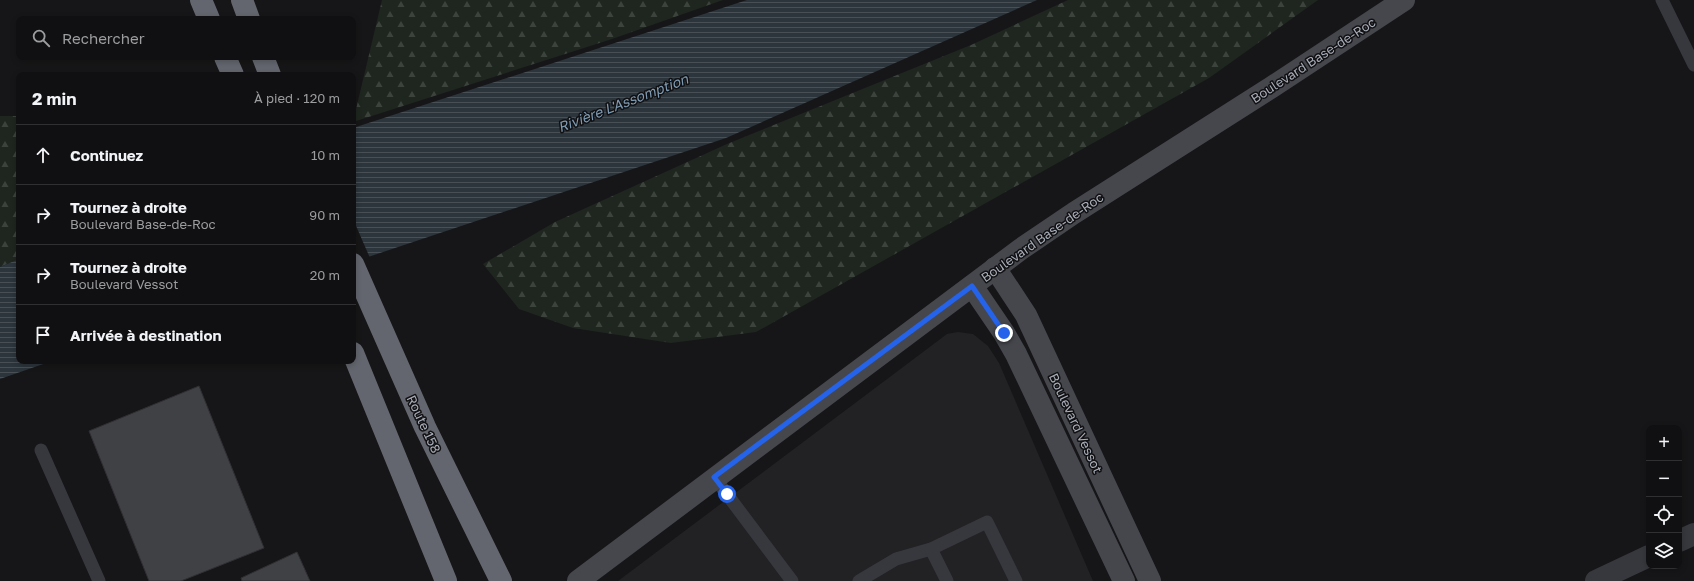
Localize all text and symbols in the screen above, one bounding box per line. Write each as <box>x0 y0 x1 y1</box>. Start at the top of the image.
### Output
street label: Boulevard Base-de-Roc <box>1248 14 1378 106</box>
search box <box>16 16 356 60</box>
icon: search <box>30 27 52 49</box>
text: Rechercher <box>62 29 145 47</box>
water label: Rivière L'Assomption <box>555 69 692 135</box>
text: 2 min <box>32 88 76 109</box>
text: À pied · 120 m <box>254 90 340 106</box>
icon: ahead <box>32 144 54 166</box>
text: Continuez <box>70 146 143 164</box>
text: 10 m <box>311 147 340 163</box>
street label: Boulevard Base-de-Roc <box>978 189 1106 285</box>
text: Tournez à droite <box>70 198 187 216</box>
icon: right <box>32 204 54 226</box>
text: 90 m <box>309 207 340 223</box>
text: Boulevard Base-de-Roc <box>70 216 216 232</box>
text: Tournez à droite <box>70 258 187 276</box>
icon: right <box>32 264 54 286</box>
text: 20 m <box>310 267 340 283</box>
text: Boulevard Vessot <box>70 276 178 292</box>
icon: arrive <box>32 324 54 346</box>
route end <box>995 324 1013 342</box>
text: Arrivée à destination <box>70 326 222 344</box>
street label: Boulevard Vessot <box>1046 371 1106 475</box>
street label: Route 158 <box>404 392 444 456</box>
map controls <box>1646 425 1682 569</box>
button: + <box>1646 425 1682 461</box>
button: − <box>1646 461 1682 497</box>
route start <box>718 485 736 503</box>
button: locate <box>1646 497 1682 533</box>
button: layers <box>1646 533 1682 569</box>

